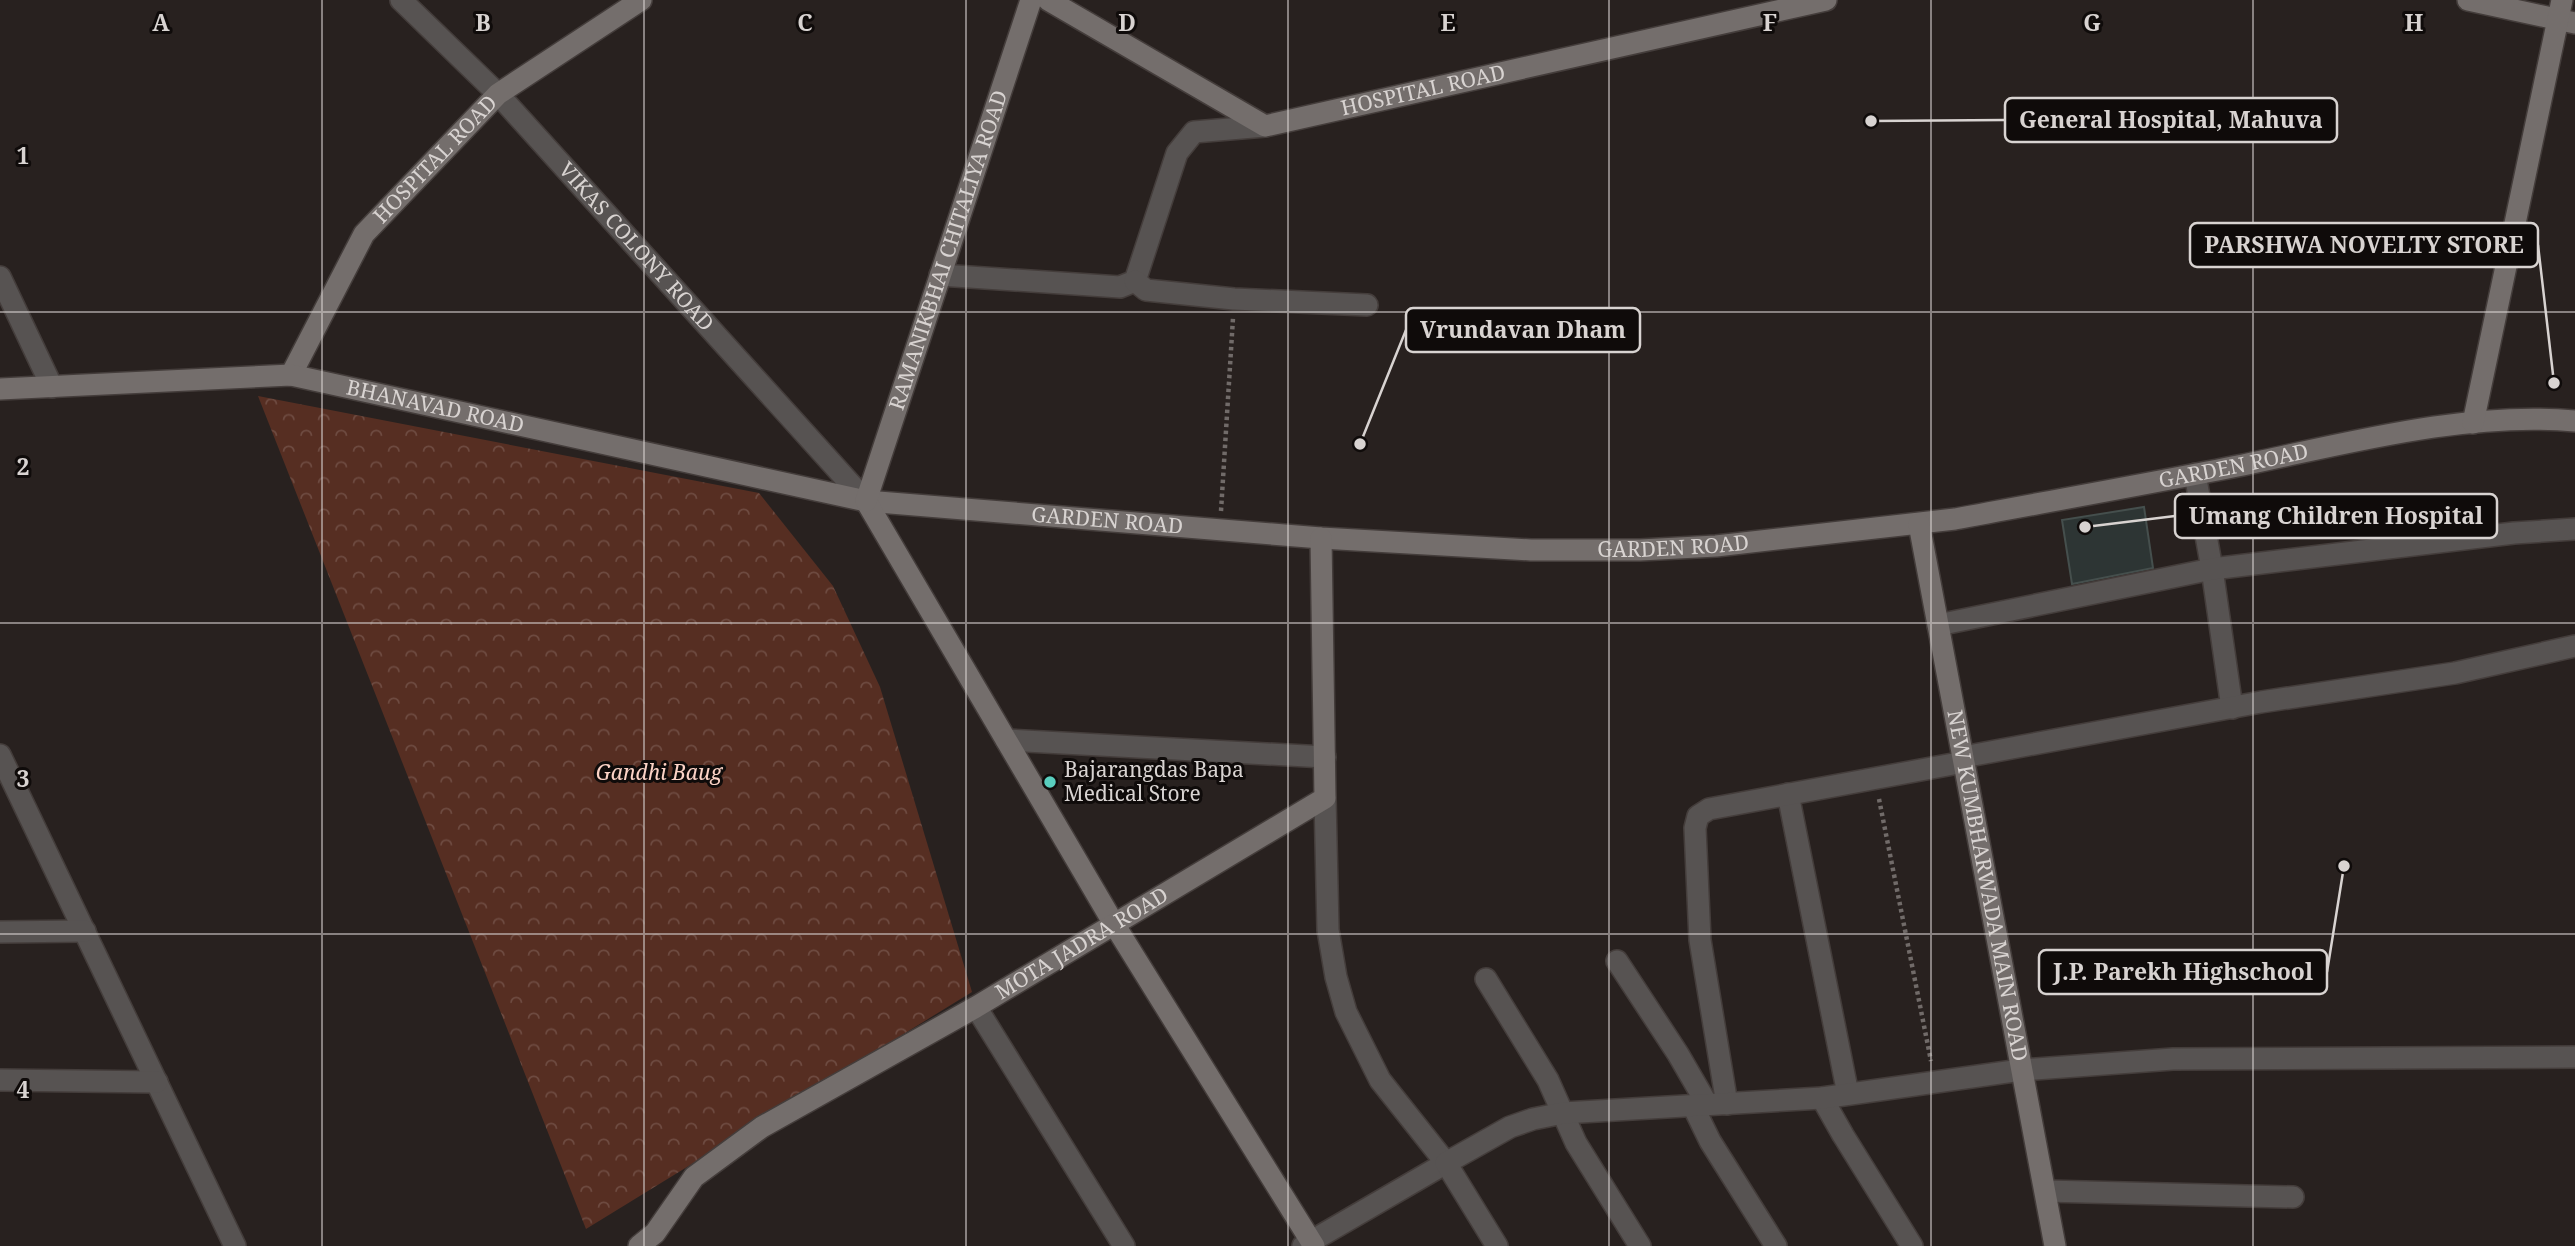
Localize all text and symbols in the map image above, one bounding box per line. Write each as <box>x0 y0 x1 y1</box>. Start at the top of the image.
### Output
text: A <box>152 6 170 38</box>
text: B <box>475 6 491 38</box>
text: C <box>797 6 813 38</box>
text: D <box>1118 6 1136 38</box>
text: E <box>1440 6 1456 38</box>
text: F <box>1763 6 1777 38</box>
text: G <box>2083 6 2101 38</box>
text: H <box>2405 6 2424 38</box>
street label: HOSPITAL ROAD <box>1338 57 1508 122</box>
street label: RAMANIKBHAI CHITALIYA ROAD <box>882 86 1013 413</box>
street label: HOSPITAL ROAD <box>367 88 503 229</box>
callout: General Hospital, Mahuva <box>2005 98 2337 142</box>
text: General Hospital, Mahuva <box>2019 103 2323 135</box>
text: 1 <box>17 139 30 171</box>
street label: VIKAS COLONY ROAD <box>553 156 721 337</box>
callout: PARSHWA NOVELTY STORE <box>2190 223 2538 267</box>
text: PARSHWA NOVELTY STORE <box>2204 228 2524 260</box>
callout: Vrundavan Dham <box>1406 308 1640 352</box>
text: Vrundavan Dham <box>1420 313 1626 345</box>
street label: BHANAVAD ROAD <box>344 373 527 439</box>
street label: GARDEN ROAD <box>2156 436 2311 494</box>
text: 2 <box>17 450 30 482</box>
callout: Umang Children Hospital <box>2175 494 2497 538</box>
text: Umang Children Hospital <box>2189 499 2483 531</box>
street label: GARDEN ROAD <box>1030 500 1184 540</box>
street label: GARDEN ROAD <box>1597 527 1750 563</box>
street label: NEW KUMBHARWADA MAIN ROAD <box>1941 708 2035 1063</box>
place label: Bajarangdas Bapa Medical Store <box>1064 755 1244 807</box>
park label: Gandhi Baug <box>596 758 724 786</box>
text: 3 <box>17 762 30 794</box>
marker: Bajarangdas Bapa Medical Store <box>1042 774 1058 790</box>
street label: MOTA JADRA ROAD <box>990 880 1173 1005</box>
callout: J.P. Parekh Highschool <box>2039 950 2327 994</box>
text: J.P. Parekh Highschool <box>2052 955 2313 987</box>
text: 4 <box>17 1073 30 1105</box>

